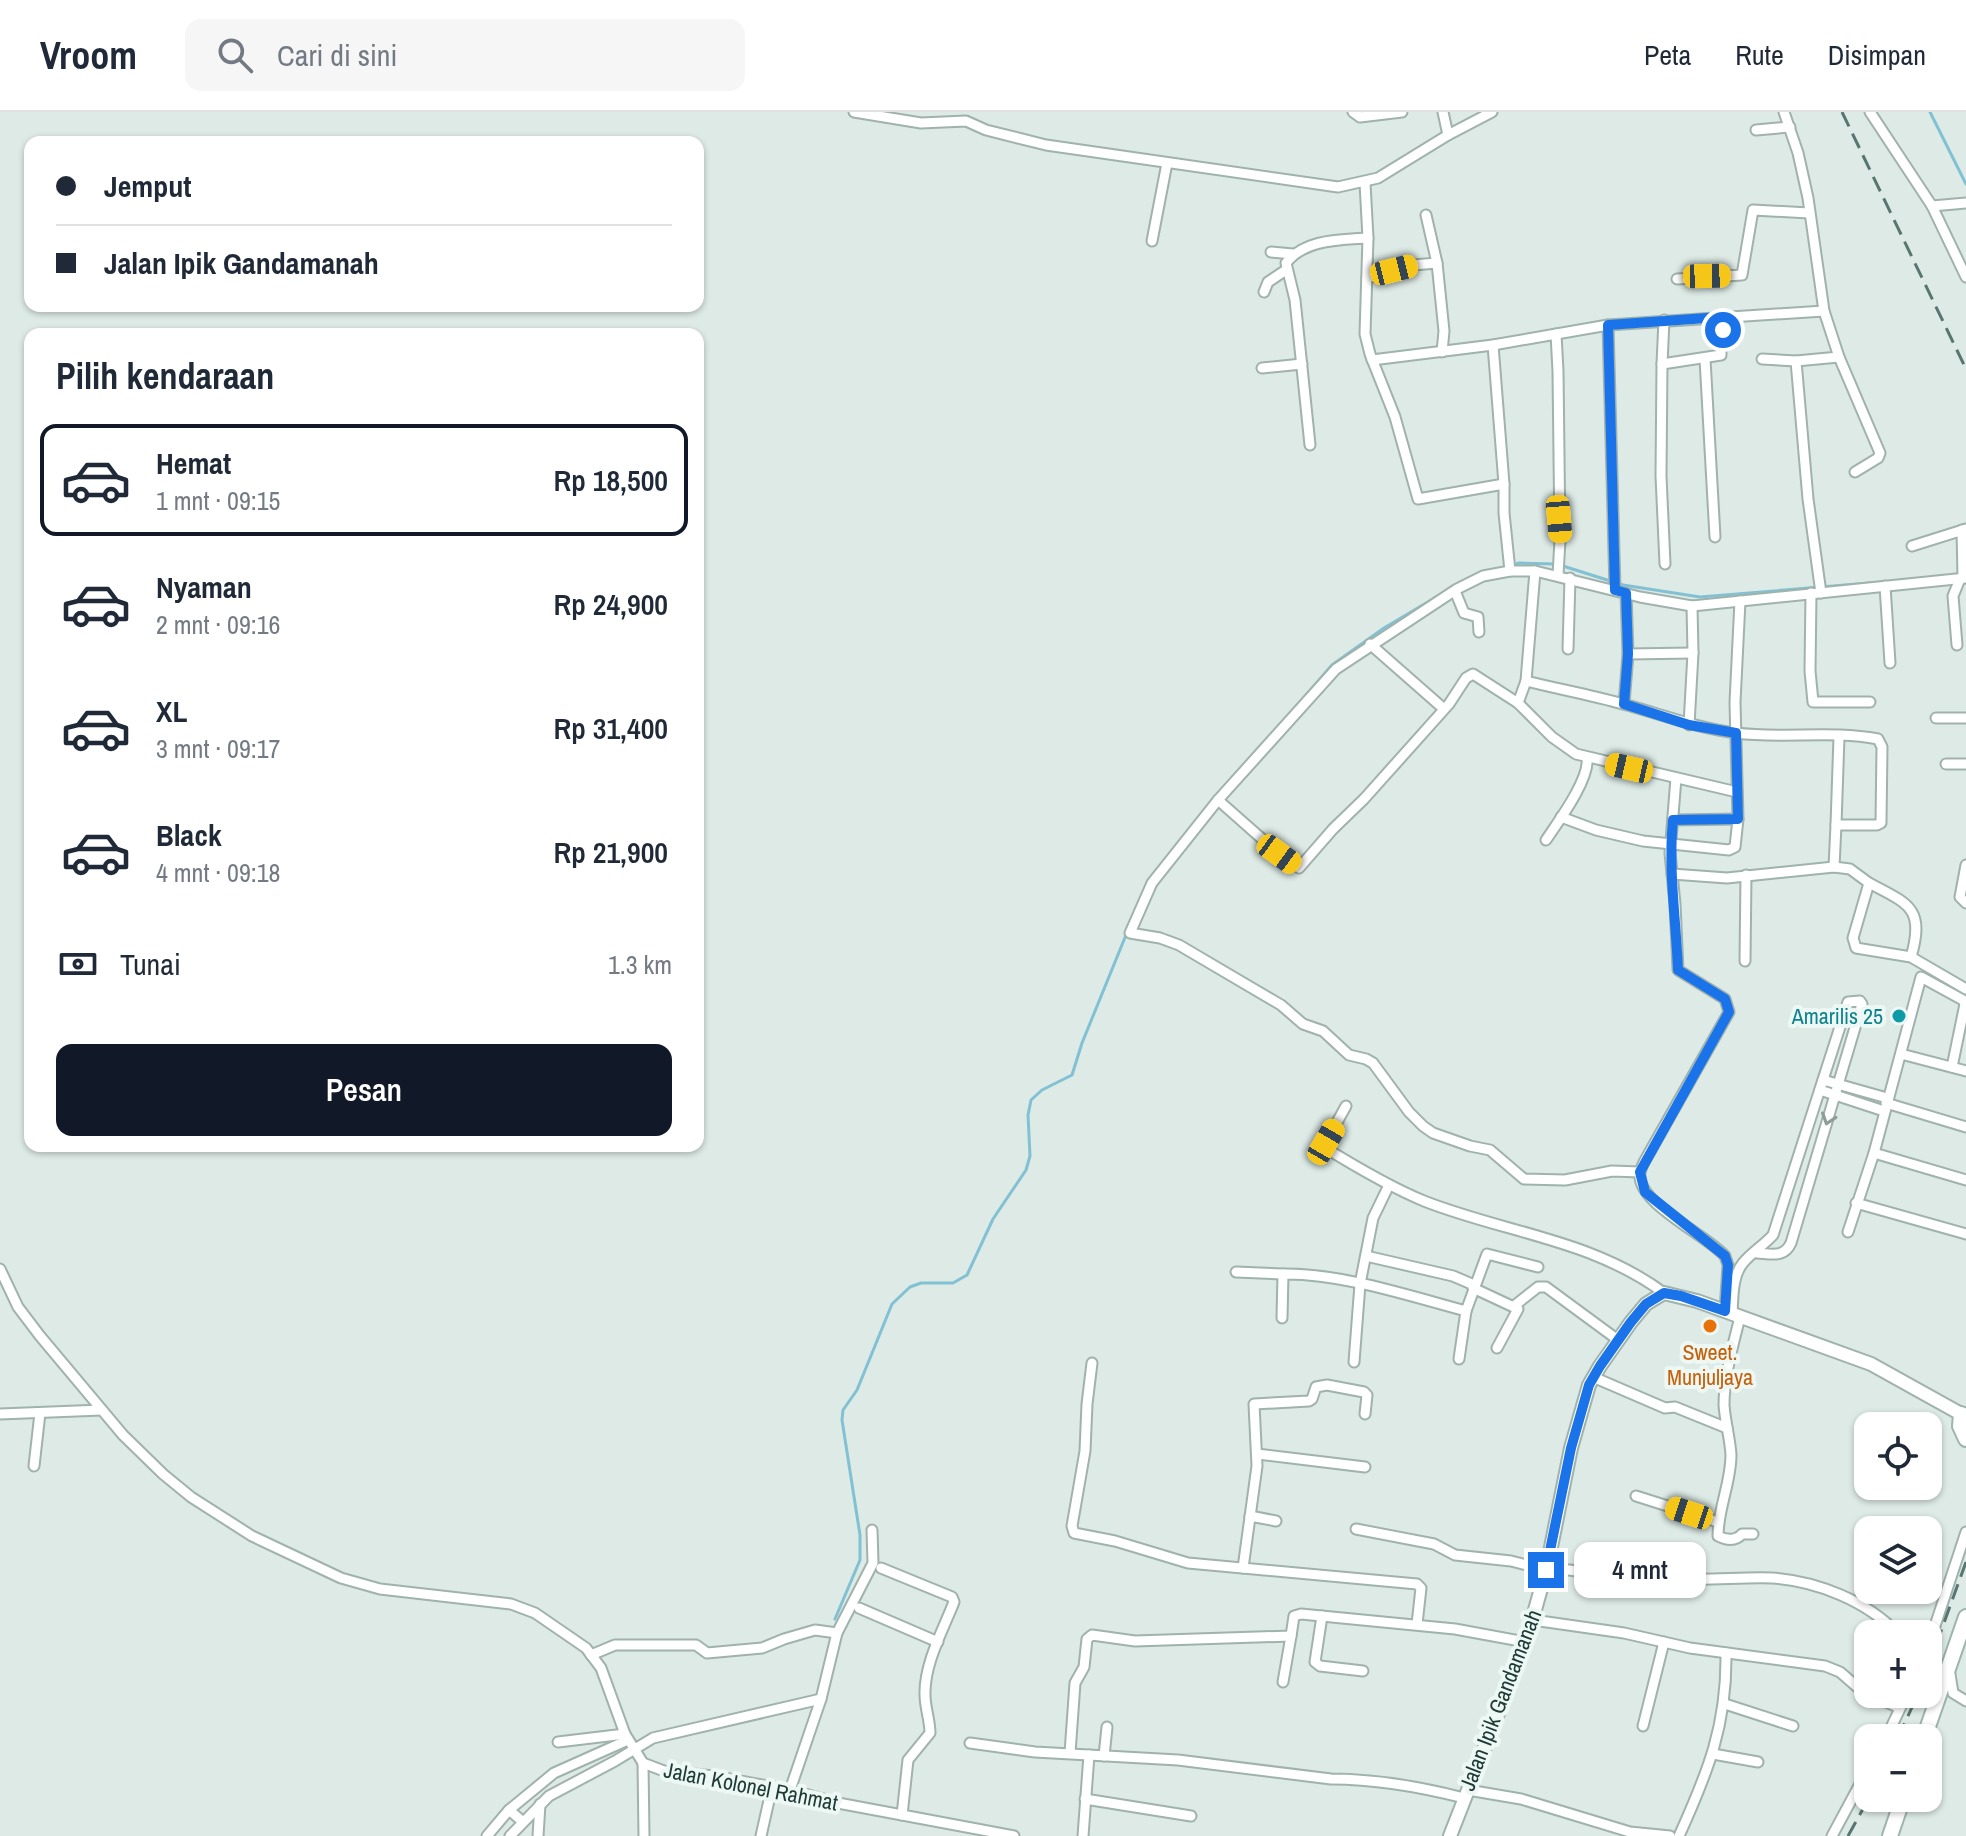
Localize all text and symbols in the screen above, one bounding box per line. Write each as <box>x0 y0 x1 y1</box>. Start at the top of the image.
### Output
search box <box>185 19 745 91</box>
text: Vroom <box>40 30 137 81</box>
icon: search <box>213 33 257 77</box>
text: Cari di sini <box>277 35 397 75</box>
text: Peta <box>1644 36 1691 74</box>
text: Rute <box>1735 36 1784 74</box>
text: Disimpan <box>1828 36 1926 74</box>
text: Jemput <box>104 166 191 206</box>
text: Jalan Ipik Gandamanah <box>104 243 379 283</box>
car <box>1368 253 1420 287</box>
car <box>1683 264 1731 288</box>
route start <box>1705 312 1741 348</box>
text: Pilih kendaraan <box>56 352 274 400</box>
text: Hemat <box>156 443 231 483</box>
icon: car <box>60 444 132 516</box>
text: Rp 18,500 <box>554 460 668 500</box>
text: 1 mnt · 09:15 <box>156 483 280 518</box>
car <box>1545 494 1573 544</box>
text: Nyaman <box>156 567 252 607</box>
icon: car <box>60 568 132 640</box>
text: Rp 24,900 <box>554 584 668 624</box>
text: 2 mnt · 09:16 <box>156 607 280 642</box>
text: XL <box>156 691 187 731</box>
icon: car <box>60 692 132 764</box>
text: Rp 31,400 <box>554 708 668 748</box>
text: 3 mnt · 09:17 <box>156 731 280 766</box>
car <box>1603 751 1655 785</box>
text: Black <box>156 815 222 855</box>
icon: car <box>60 816 132 888</box>
car <box>1253 830 1305 878</box>
text: Rp 21,900 <box>554 832 668 872</box>
text: 4 mnt · 09:18 <box>156 855 280 890</box>
icon: cash <box>56 942 100 986</box>
text: Tunai <box>120 944 181 984</box>
text: 1.3 km <box>608 947 672 982</box>
place label: Amarilis 25 <box>1791 1001 1883 1031</box>
marker: Amarilis 25 <box>1890 1007 1908 1025</box>
button: Pesan <box>56 1044 672 1136</box>
one-way arrow <box>1821 1111 1837 1125</box>
car <box>1304 1115 1348 1169</box>
marker: Sweet. Munjuljaya <box>1701 1317 1719 1335</box>
place label: Sweet. Munjuljaya <box>1667 1337 1753 1392</box>
map controls <box>1854 1412 1942 1812</box>
button: locate <box>1854 1412 1942 1500</box>
car <box>1662 1494 1716 1532</box>
button: layers <box>1854 1516 1942 1604</box>
callout: 4 mnt <box>1574 1542 1706 1598</box>
route end <box>1528 1552 1564 1588</box>
text: 4 mnt <box>1612 1552 1668 1587</box>
street label: Jalan Ipik Gandamanah <box>1452 1605 1548 1795</box>
button: + <box>1854 1620 1942 1708</box>
button: − <box>1854 1724 1942 1812</box>
street label: Jalan Kolonel Rahmat <box>662 1754 840 1818</box>

